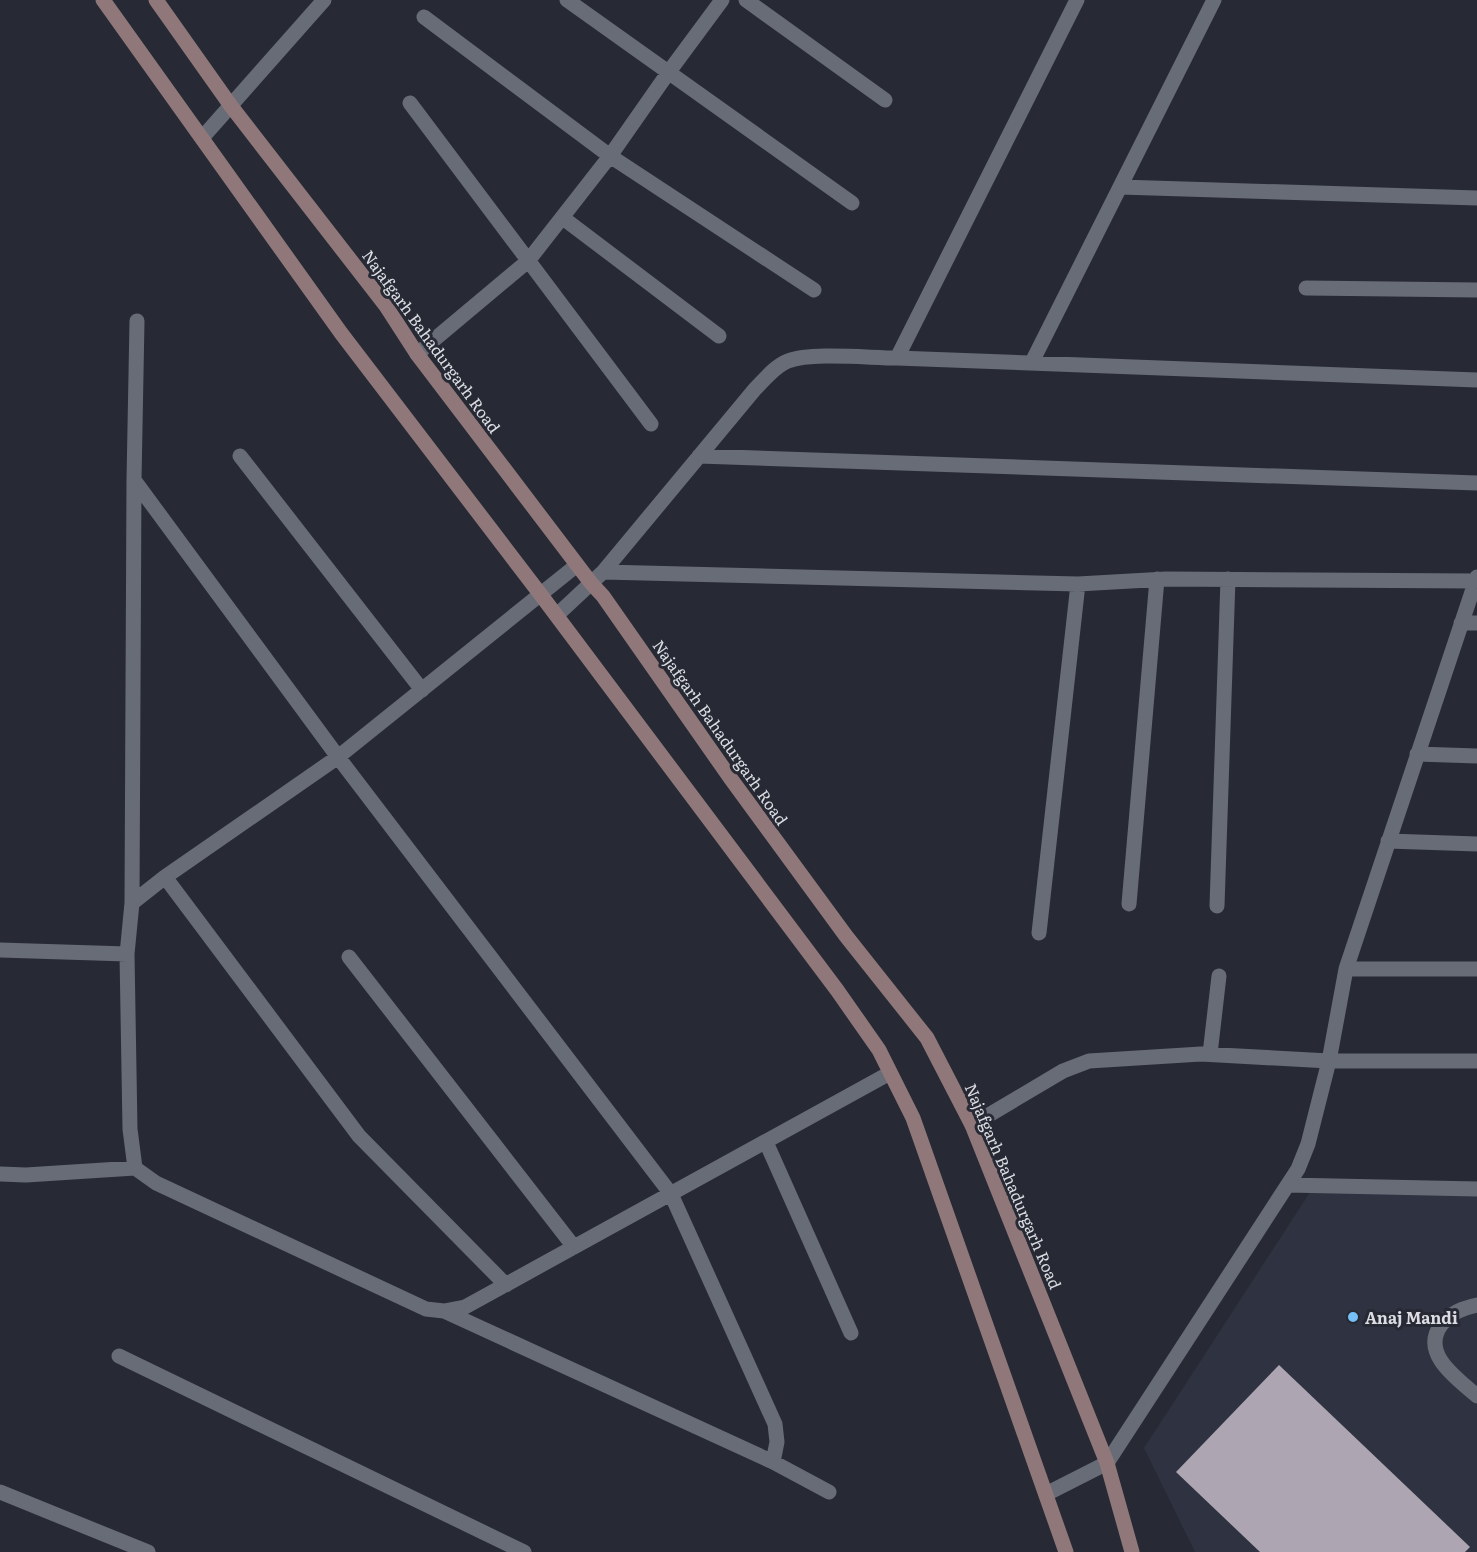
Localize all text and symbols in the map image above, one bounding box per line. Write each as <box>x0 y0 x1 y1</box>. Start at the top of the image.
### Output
street label: Najafgarh Bahadurgarh Road <box>357 244 507 438</box>
street label: Najafgarh Bahadurgarh Road <box>648 634 794 830</box>
street label: Najafgarh Bahadurgarh Road <box>960 1079 1068 1293</box>
place label: Anaj Mandi <box>1365 1305 1458 1329</box>
marker: Anaj Mandi <box>1346 1310 1360 1324</box>

